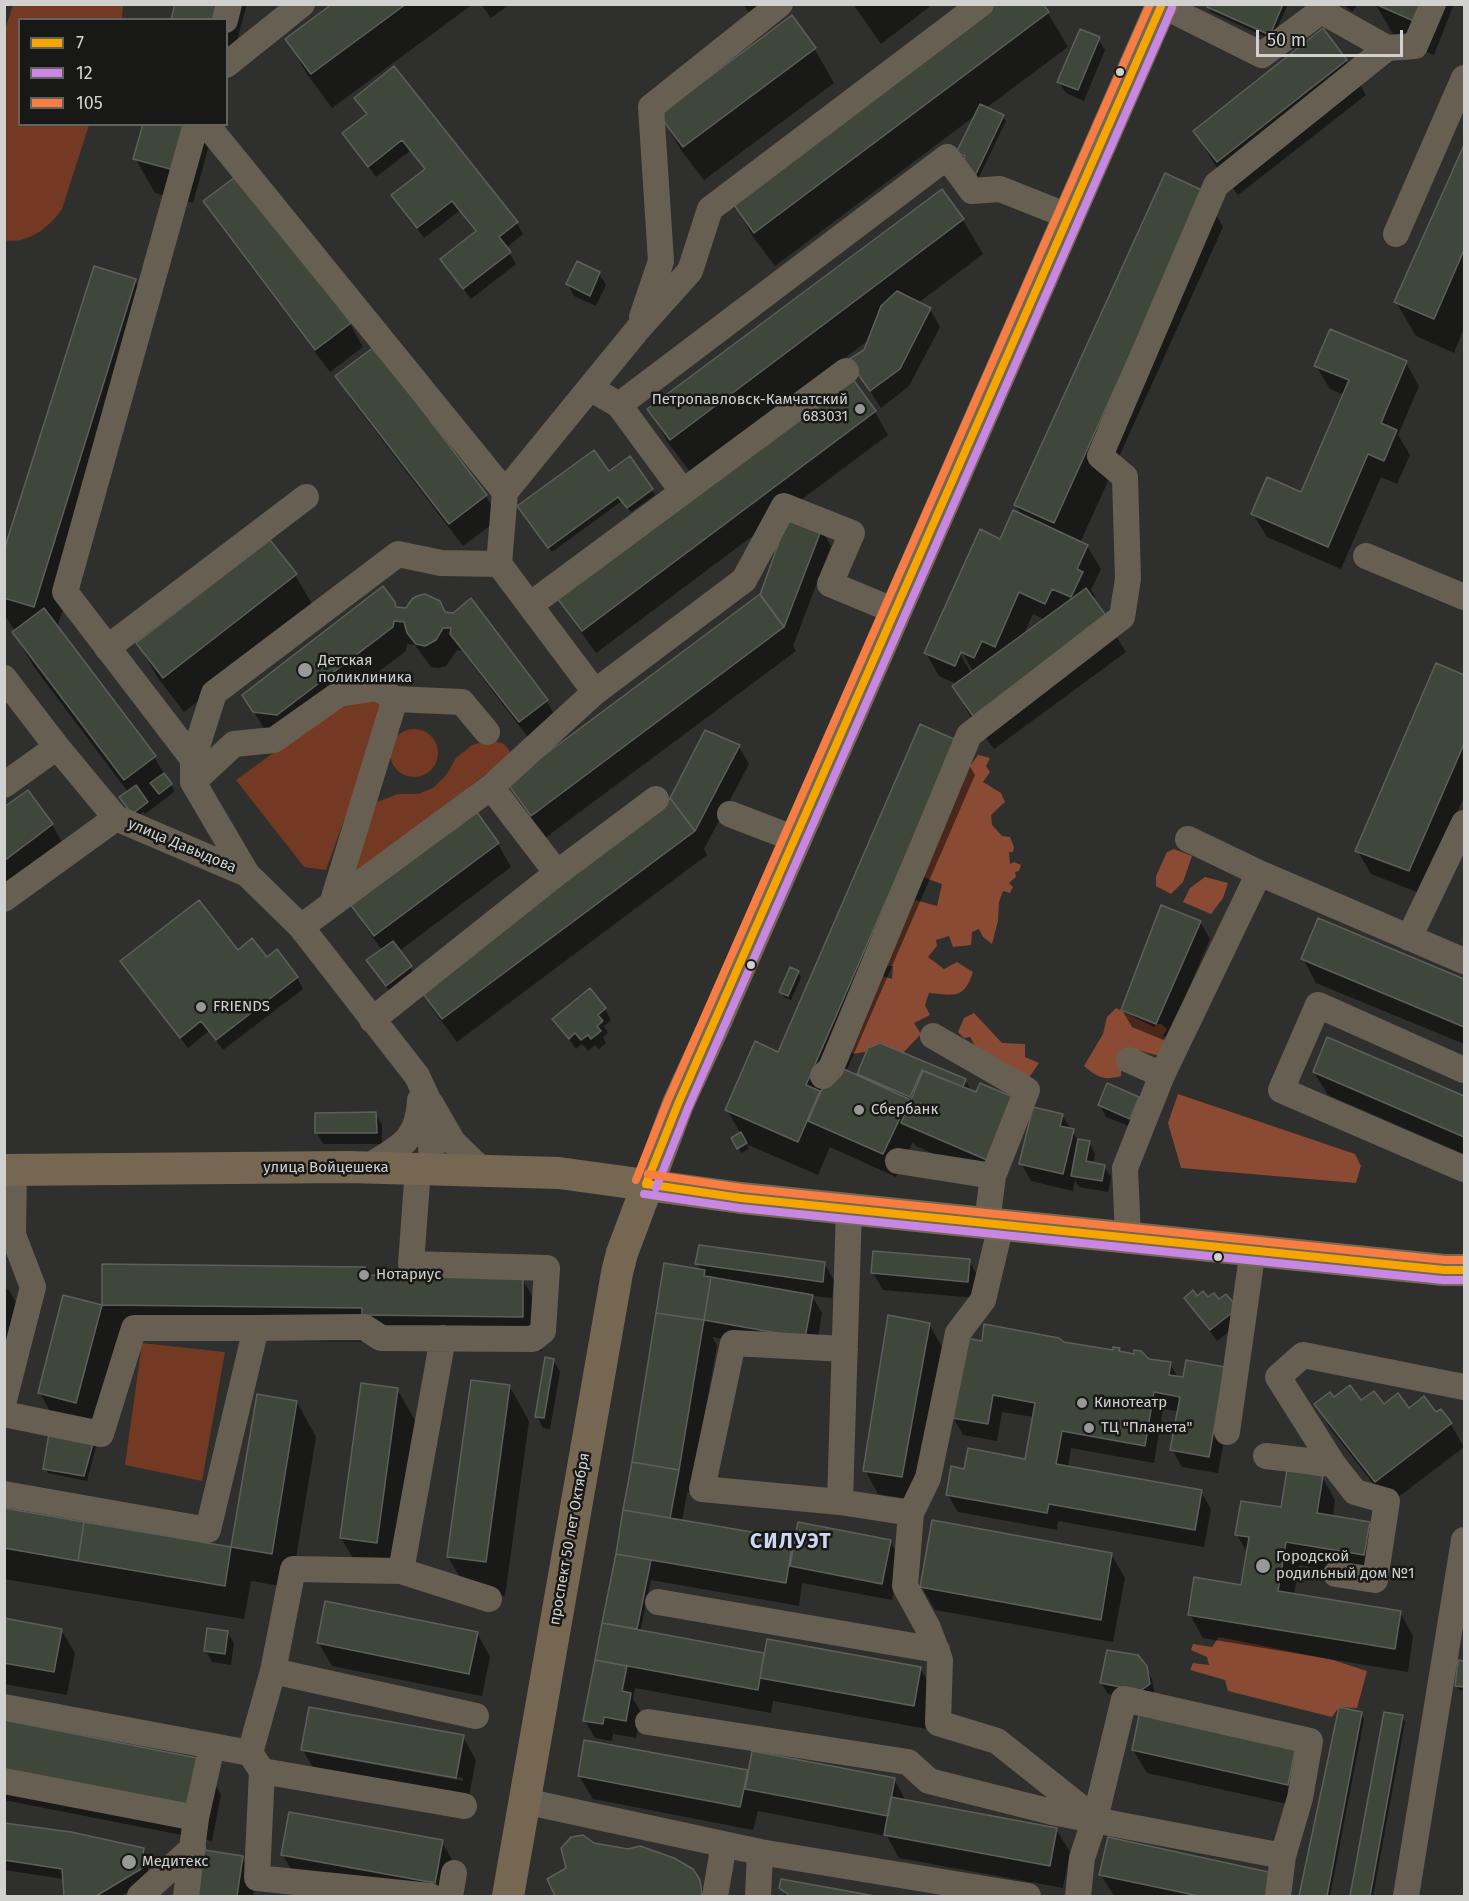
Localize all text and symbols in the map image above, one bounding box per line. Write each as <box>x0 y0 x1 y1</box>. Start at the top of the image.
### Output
legend <box>18 18 228 126</box>
scale bar <box>1259 18 1406 56</box>
text: 50 m <box>1267 29 1306 51</box>
text: 7 <box>76 32 84 54</box>
text: 12 <box>76 62 93 84</box>
unlabelled marker <box>1114 66 1126 78</box>
text: 105 <box>76 92 103 114</box>
place label: Петропавловск-Камчатский 683031 <box>652 391 848 426</box>
marker: Петропавловск-Камчатский 683031 <box>853 402 867 416</box>
place label: Детская поликлиника <box>318 652 412 687</box>
marker: Детская поликлиника <box>296 661 314 679</box>
street label: улица Давыдова <box>125 815 239 877</box>
unlabelled marker <box>745 959 757 971</box>
place label: FRIENDS <box>213 998 270 1016</box>
marker: FRIENDS <box>194 1000 208 1014</box>
place label: Сбербанк <box>871 1101 938 1119</box>
marker: Сбербанк <box>852 1103 866 1117</box>
street label: улица Войцешека <box>263 1159 389 1177</box>
unlabelled marker <box>1212 1251 1224 1263</box>
place label: Нотариус <box>376 1266 441 1284</box>
marker: Нотариус <box>357 1268 371 1282</box>
place label: Кинотеатр <box>1094 1394 1167 1412</box>
marker: Кинотеатр <box>1075 1396 1089 1410</box>
place label: ТЦ "Планета" <box>1101 1419 1192 1437</box>
marker: ТЦ "Планета" <box>1082 1421 1096 1435</box>
street label: проспект 50 лет Октября <box>546 1451 594 1627</box>
district label: СИЛУЭТ <box>750 1529 832 1555</box>
place label: Городской родильный дом №1 <box>1276 1548 1415 1583</box>
marker: Городской родильный дом №1 <box>1254 1557 1272 1575</box>
marker: Медитекс <box>120 1853 138 1871</box>
place label: Медитекс <box>142 1853 208 1871</box>

